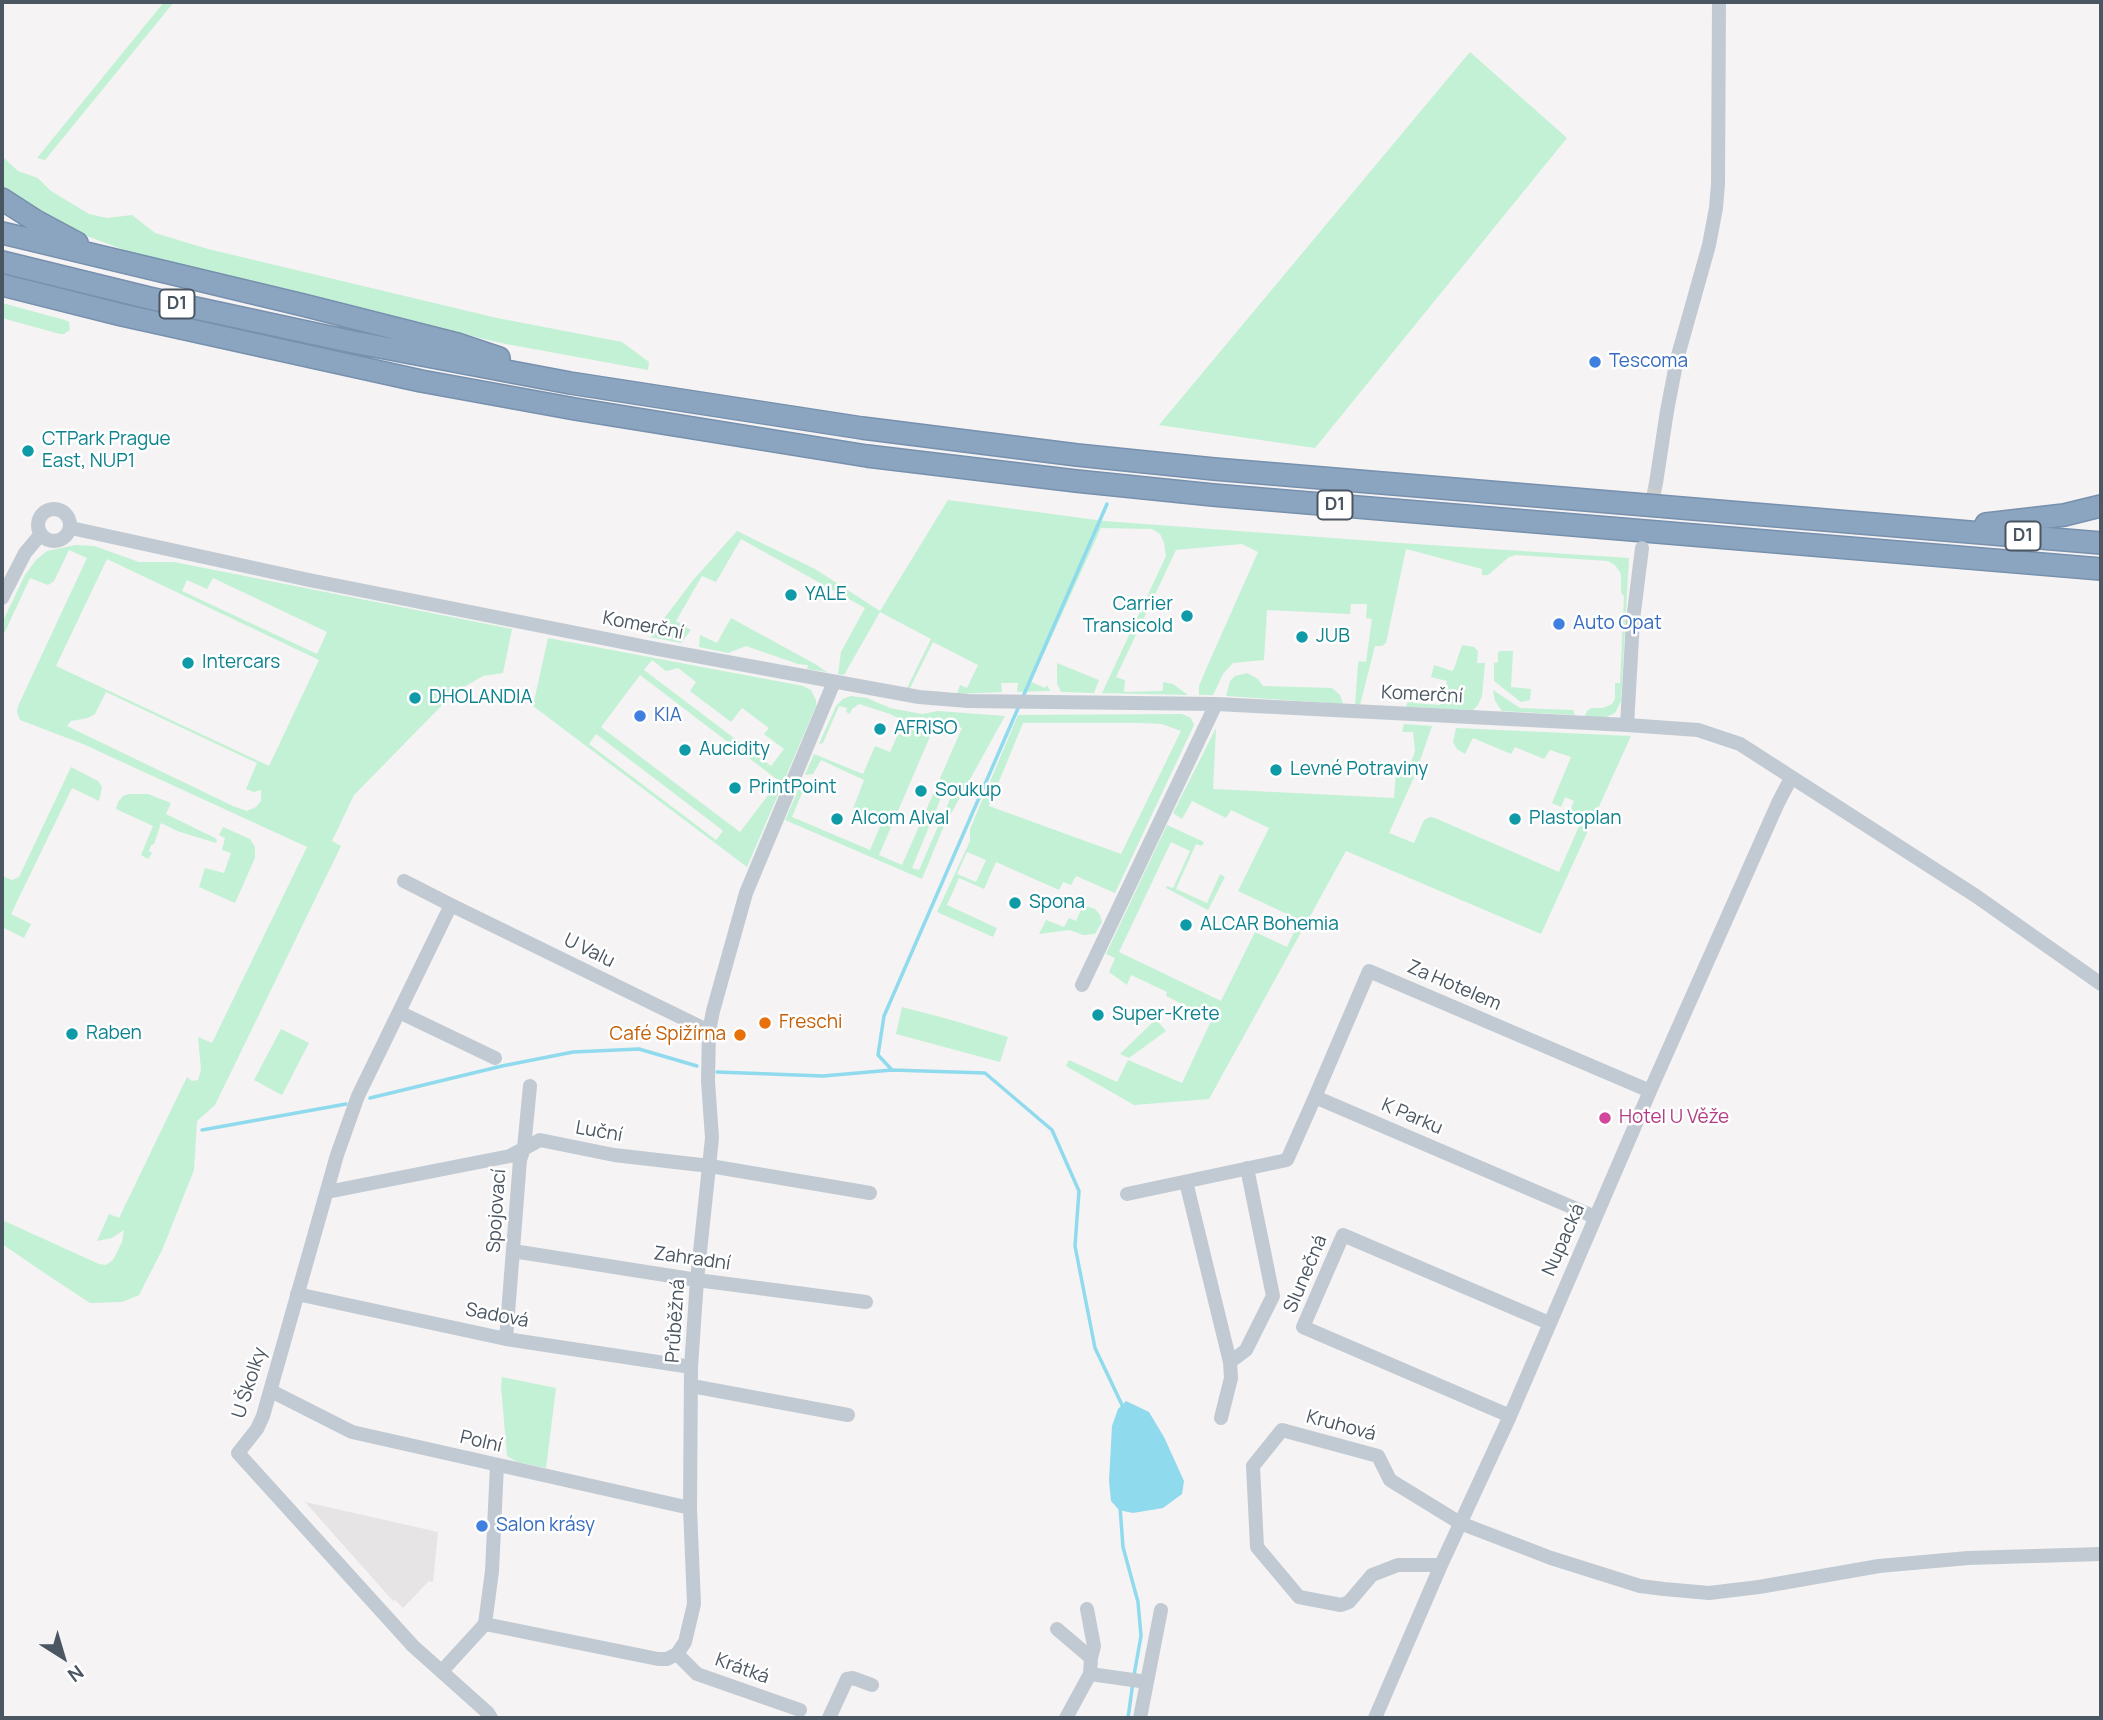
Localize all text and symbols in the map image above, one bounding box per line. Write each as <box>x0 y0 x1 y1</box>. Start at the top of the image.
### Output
road number: D1 <box>160 290 194 318</box>
place label: Tescoma <box>1609 351 1688 373</box>
marker: Tescoma <box>1587 354 1603 370</box>
place label: CTPark Prague East, NUP1 <box>42 429 171 473</box>
marker: CTPark Prague East, NUP1 <box>20 443 36 459</box>
road number: D1 <box>1318 490 1352 520</box>
road number: D1 <box>2006 522 2040 550</box>
place label: YALE <box>805 584 847 606</box>
marker: YALE <box>783 587 799 603</box>
place label: Carrier Transicold <box>1083 594 1173 638</box>
street label: Komerční <box>601 607 685 645</box>
marker: Carrier Transicold <box>1179 608 1195 624</box>
place label: Auto Opat <box>1573 613 1662 635</box>
marker: Auto Opat <box>1551 616 1567 632</box>
place label: JUB <box>1316 626 1350 648</box>
marker: JUB <box>1294 629 1310 645</box>
place label: Intercars <box>202 652 280 674</box>
marker: Intercars <box>180 655 196 671</box>
street label: Komerční <box>1381 681 1463 709</box>
place label: DHOLANDIA <box>429 687 532 709</box>
marker: DHOLANDIA <box>407 690 423 706</box>
place label: KIA <box>654 705 682 727</box>
marker: KIA <box>632 708 648 724</box>
place label: AFRISO <box>894 718 957 740</box>
marker: AFRISO <box>872 721 888 737</box>
place label: Aucidity <box>699 739 770 761</box>
marker: Aucidity <box>677 742 693 758</box>
place label: Levné Potraviny <box>1290 759 1428 781</box>
marker: Levné Potraviny <box>1268 762 1284 778</box>
place label: PrintPoint <box>749 777 837 799</box>
marker: PrintPoint <box>727 780 743 796</box>
place label: Soukup <box>935 780 1001 802</box>
marker: Soukup <box>913 783 929 799</box>
place label: Alcom Alval <box>851 808 949 830</box>
place label: Plastoplan <box>1529 808 1621 830</box>
marker: Alcom Alval <box>829 811 845 827</box>
marker: Plastoplan <box>1507 811 1523 827</box>
place label: Spona <box>1029 892 1085 914</box>
marker: Spona <box>1007 895 1023 911</box>
place label: ALCAR Bohemia <box>1200 914 1339 936</box>
marker: ALCAR Bohemia <box>1178 917 1194 933</box>
street label: U Valu <box>560 929 618 973</box>
street label: Za Hotelem <box>1404 956 1504 1016</box>
place label: Super-Krete <box>1112 1004 1220 1026</box>
marker: Super-Krete <box>1090 1007 1106 1023</box>
place label: Freschi <box>779 1012 843 1034</box>
marker: Freschi <box>757 1015 773 1031</box>
place label: Raben <box>86 1023 142 1045</box>
place label: Café Spižírna <box>610 1024 726 1046</box>
marker: Raben <box>64 1026 80 1042</box>
marker: Café Spižírna <box>732 1027 748 1043</box>
street label: K Parku <box>1378 1094 1446 1140</box>
place label: Hotel U Věže <box>1619 1107 1729 1129</box>
marker: Hotel U Věže <box>1597 1110 1613 1126</box>
street label: Luční <box>574 1117 624 1147</box>
street label: Spojovací <box>483 1168 511 1254</box>
street label: Nupacká <box>1538 1200 1590 1280</box>
street label: Slunečná <box>1279 1232 1333 1316</box>
street label: Zahradní <box>652 1242 732 1276</box>
street label: Průběžná <box>662 1278 690 1364</box>
street label: Sadová <box>463 1299 531 1333</box>
street label: U Školky <box>228 1345 272 1421</box>
street label: Kruhová <box>1304 1406 1378 1446</box>
street label: Polní <box>458 1426 504 1458</box>
place label: Salon krásy <box>496 1515 595 1537</box>
marker: Salon krásy <box>474 1518 490 1534</box>
north arrow <box>28 1622 98 1692</box>
street label: Krátká <box>712 1649 772 1689</box>
text: N <box>62 1659 89 1688</box>

